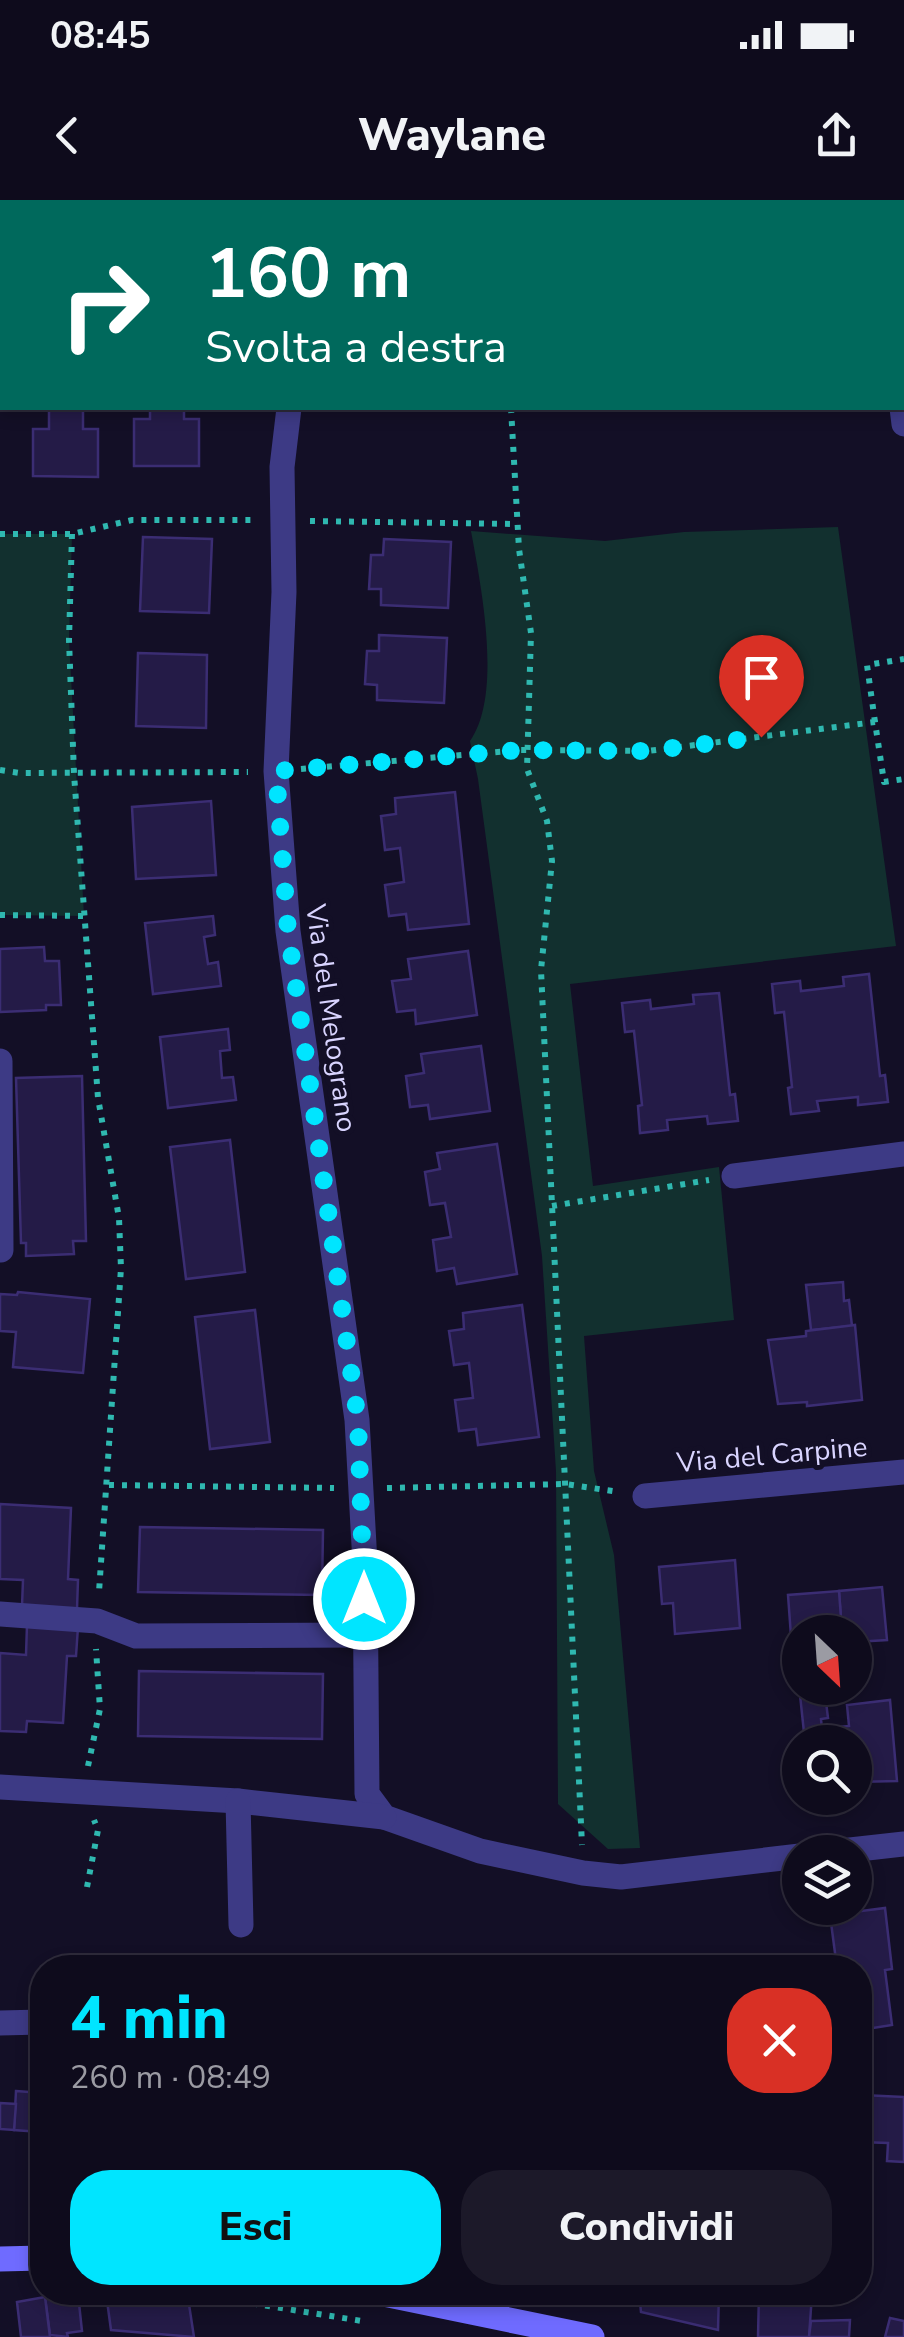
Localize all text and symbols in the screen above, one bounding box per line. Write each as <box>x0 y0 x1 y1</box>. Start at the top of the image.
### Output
text: 08:45 <box>50 10 151 61</box>
text: Waylane <box>358 105 546 166</box>
icon: back <box>40 108 95 163</box>
icon: share <box>809 108 864 163</box>
text: 160 m <box>205 226 411 322</box>
icon: right <box>40 240 170 370</box>
text: Svolta a destra <box>205 317 507 378</box>
pin <box>719 635 804 738</box>
icon: arrive <box>734 650 789 705</box>
street label: Via del Melograno <box>296 901 366 1135</box>
street label: Via del Carpine <box>674 1428 869 1482</box>
position arrow <box>312 1547 416 1651</box>
north arrow <box>782 1615 872 1705</box>
map controls <box>782 1615 872 1925</box>
button: search <box>782 1725 872 1815</box>
button: layers <box>782 1835 872 1925</box>
text: 4 min <box>70 1977 228 2059</box>
button: close <box>727 1988 832 2093</box>
text: 260 m · 08:49 <box>70 2056 271 2099</box>
button: Esci <box>70 2170 441 2285</box>
button: Condividi <box>461 2170 832 2285</box>

